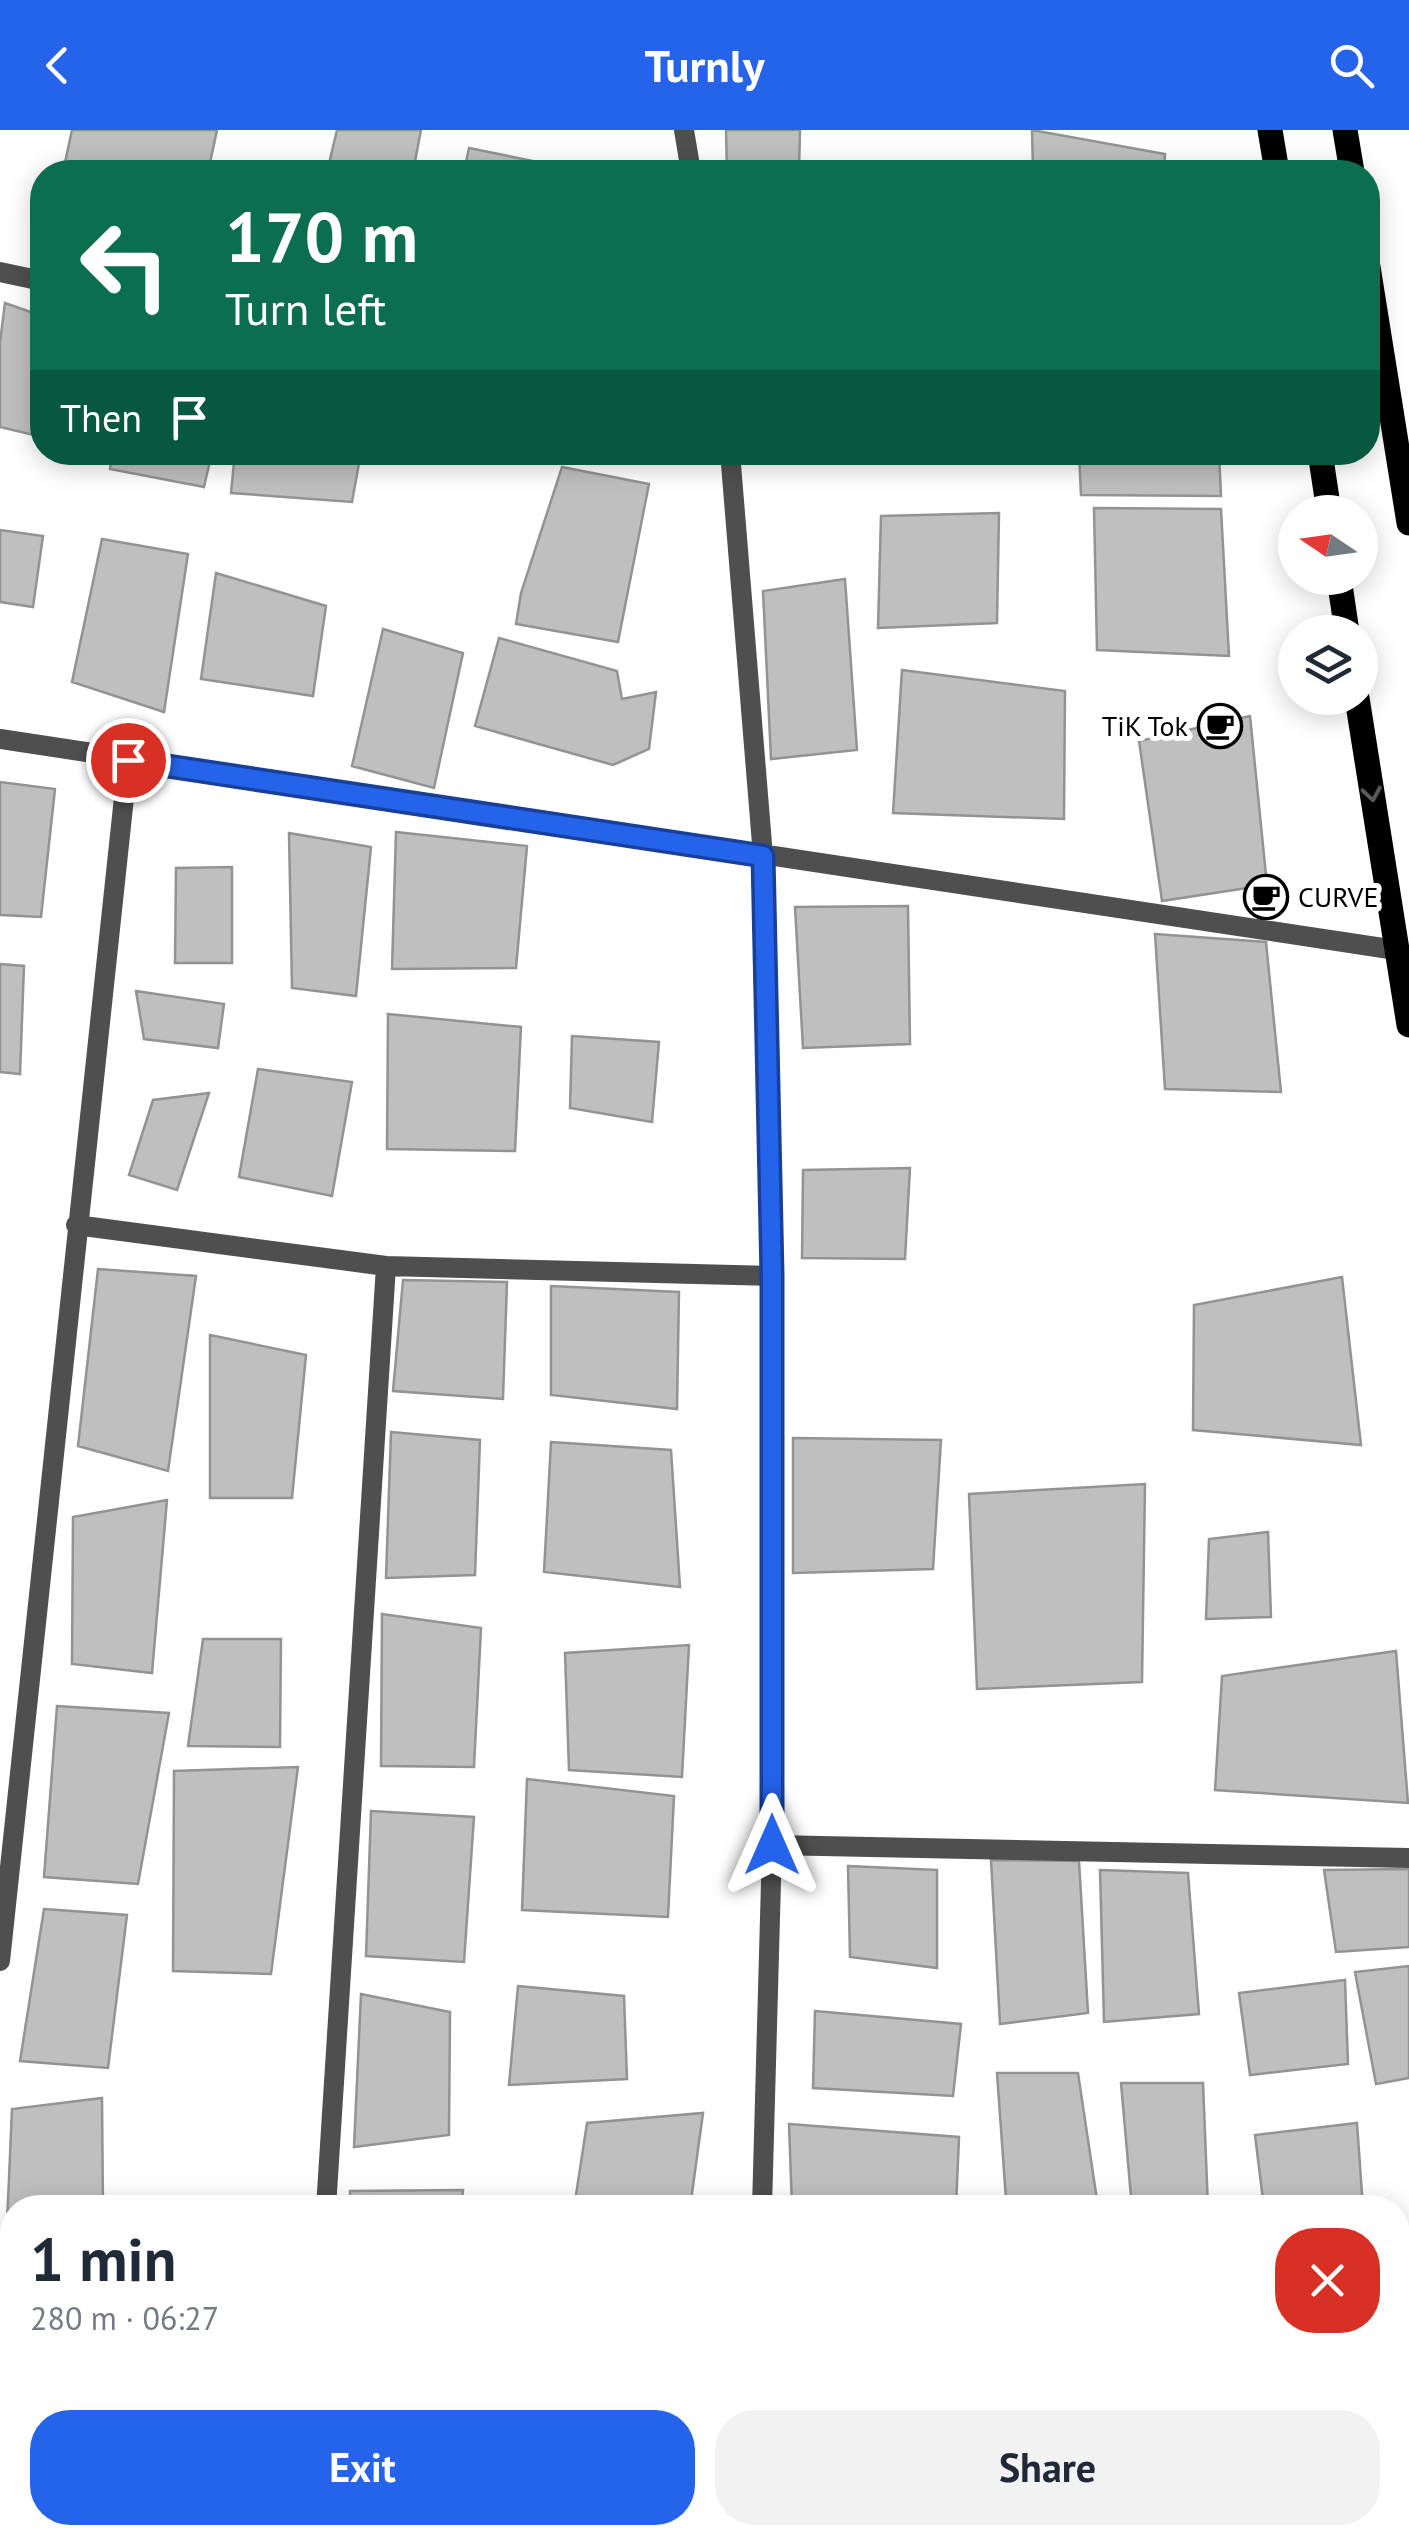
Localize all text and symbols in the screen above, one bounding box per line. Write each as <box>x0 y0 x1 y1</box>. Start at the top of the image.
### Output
text: Turnly <box>644 36 765 94</box>
icon: back <box>30 38 85 93</box>
icon: search <box>1324 38 1379 93</box>
text: 170 m <box>225 191 418 281</box>
icon: left <box>60 200 190 330</box>
text: Turn left <box>225 279 386 337</box>
icon: arrive <box>162 390 217 445</box>
text: Then <box>60 393 142 442</box>
north arrow <box>1278 495 1378 595</box>
map controls <box>1278 495 1378 715</box>
button: layers <box>1278 615 1378 715</box>
cafe icon: TiK Tok <box>1197 703 1243 749</box>
place label: TiK Tok <box>1102 707 1189 744</box>
pin <box>86 718 171 803</box>
icon: arrive <box>101 733 156 788</box>
one-way arrow <box>1361 786 1382 802</box>
cafe icon: CURVE <box>1243 874 1289 920</box>
place label: CURVE <box>1298 878 1378 915</box>
position arrow <box>720 1793 824 1897</box>
text: 1 min <box>30 2220 176 2298</box>
button: close <box>1275 2228 1380 2333</box>
text: 280 m · 06:27 <box>30 2297 219 2339</box>
button: Exit <box>30 2410 695 2525</box>
button: Share <box>715 2410 1380 2525</box>

